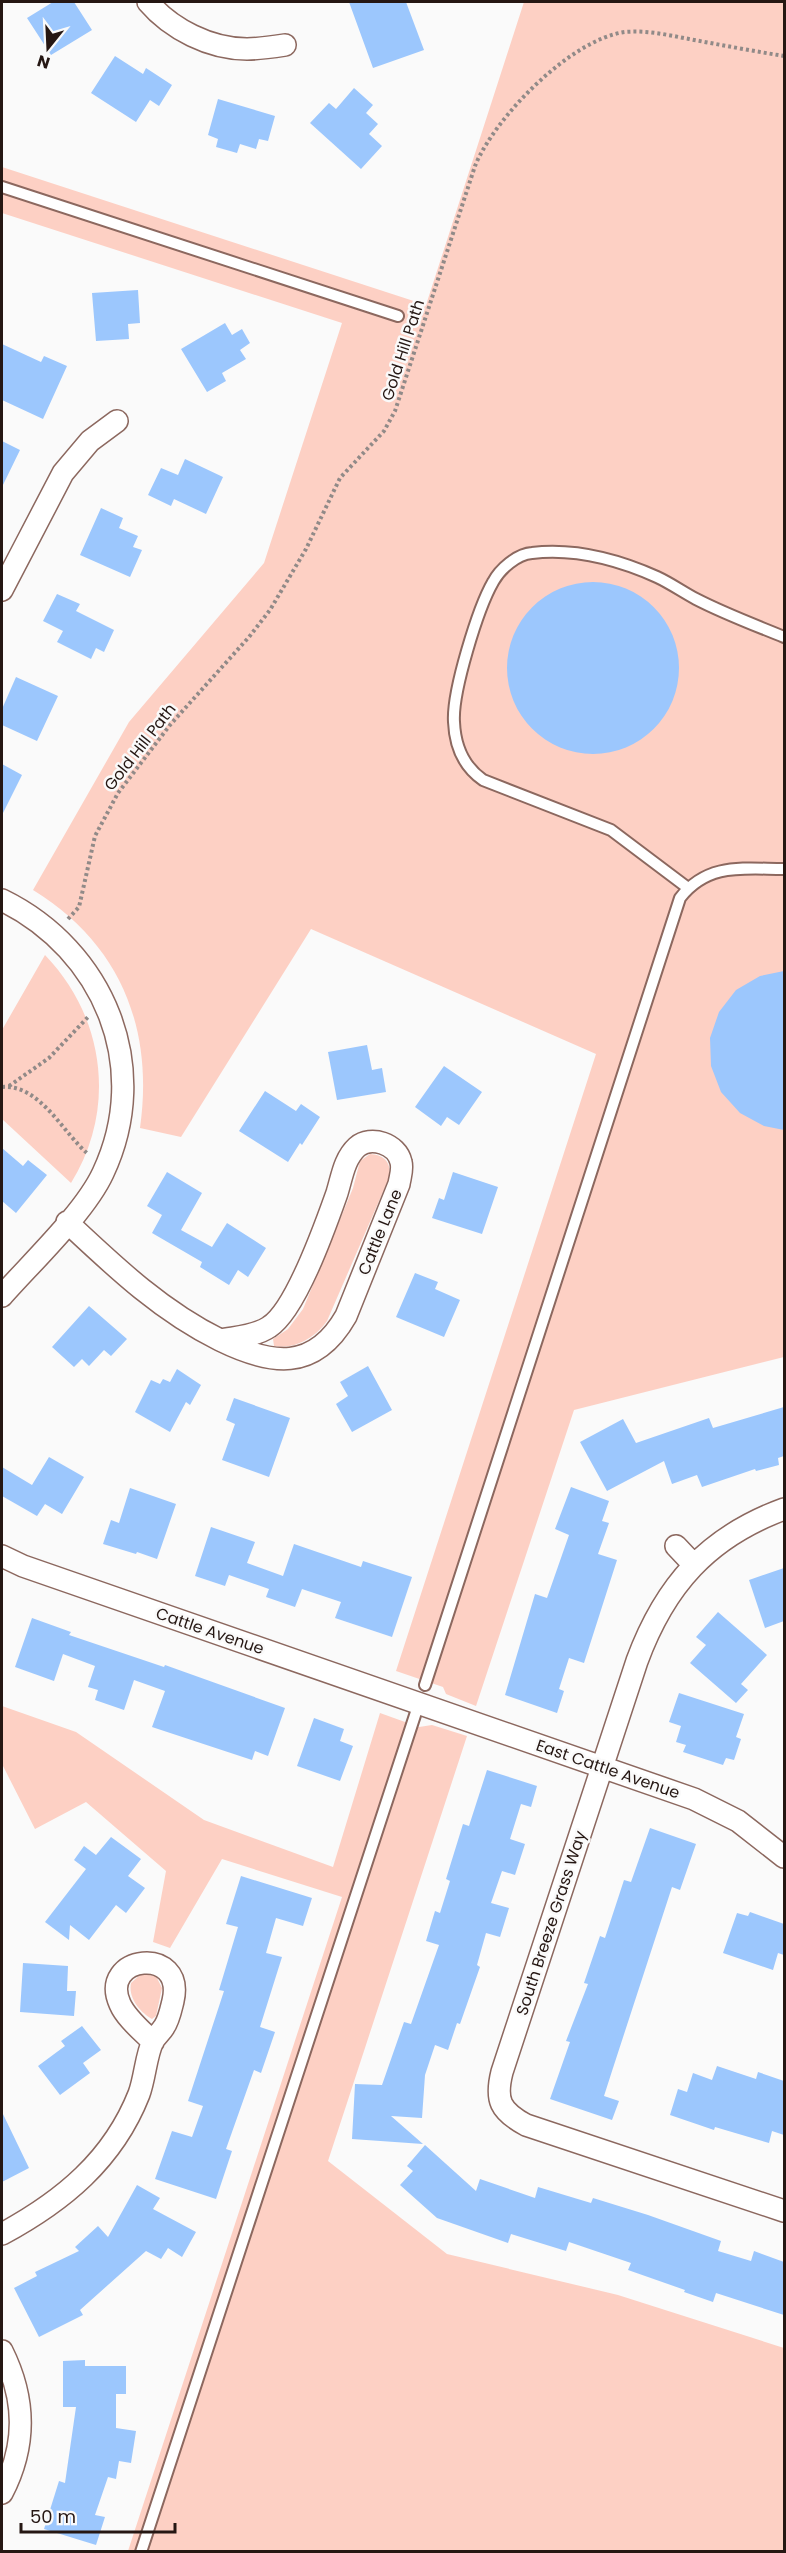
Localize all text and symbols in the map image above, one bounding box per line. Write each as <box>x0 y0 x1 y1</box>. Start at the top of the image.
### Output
north arrow <box>18 18 78 78</box>
text: N <box>34 49 53 75</box>
street label: Gold Hill Path <box>376 297 430 403</box>
street label: Gold Hill Path <box>99 699 181 795</box>
street label: Cattle Lane <box>352 1186 408 1278</box>
street label: Cattle Avenue <box>153 1602 267 1660</box>
street label: East Cattle Avenue <box>533 1734 683 1804</box>
street label: South Breeze Grass Way <box>510 1828 592 2018</box>
scale bar <box>21 2496 176 2534</box>
text: 50 m <box>30 2504 76 2529</box>

